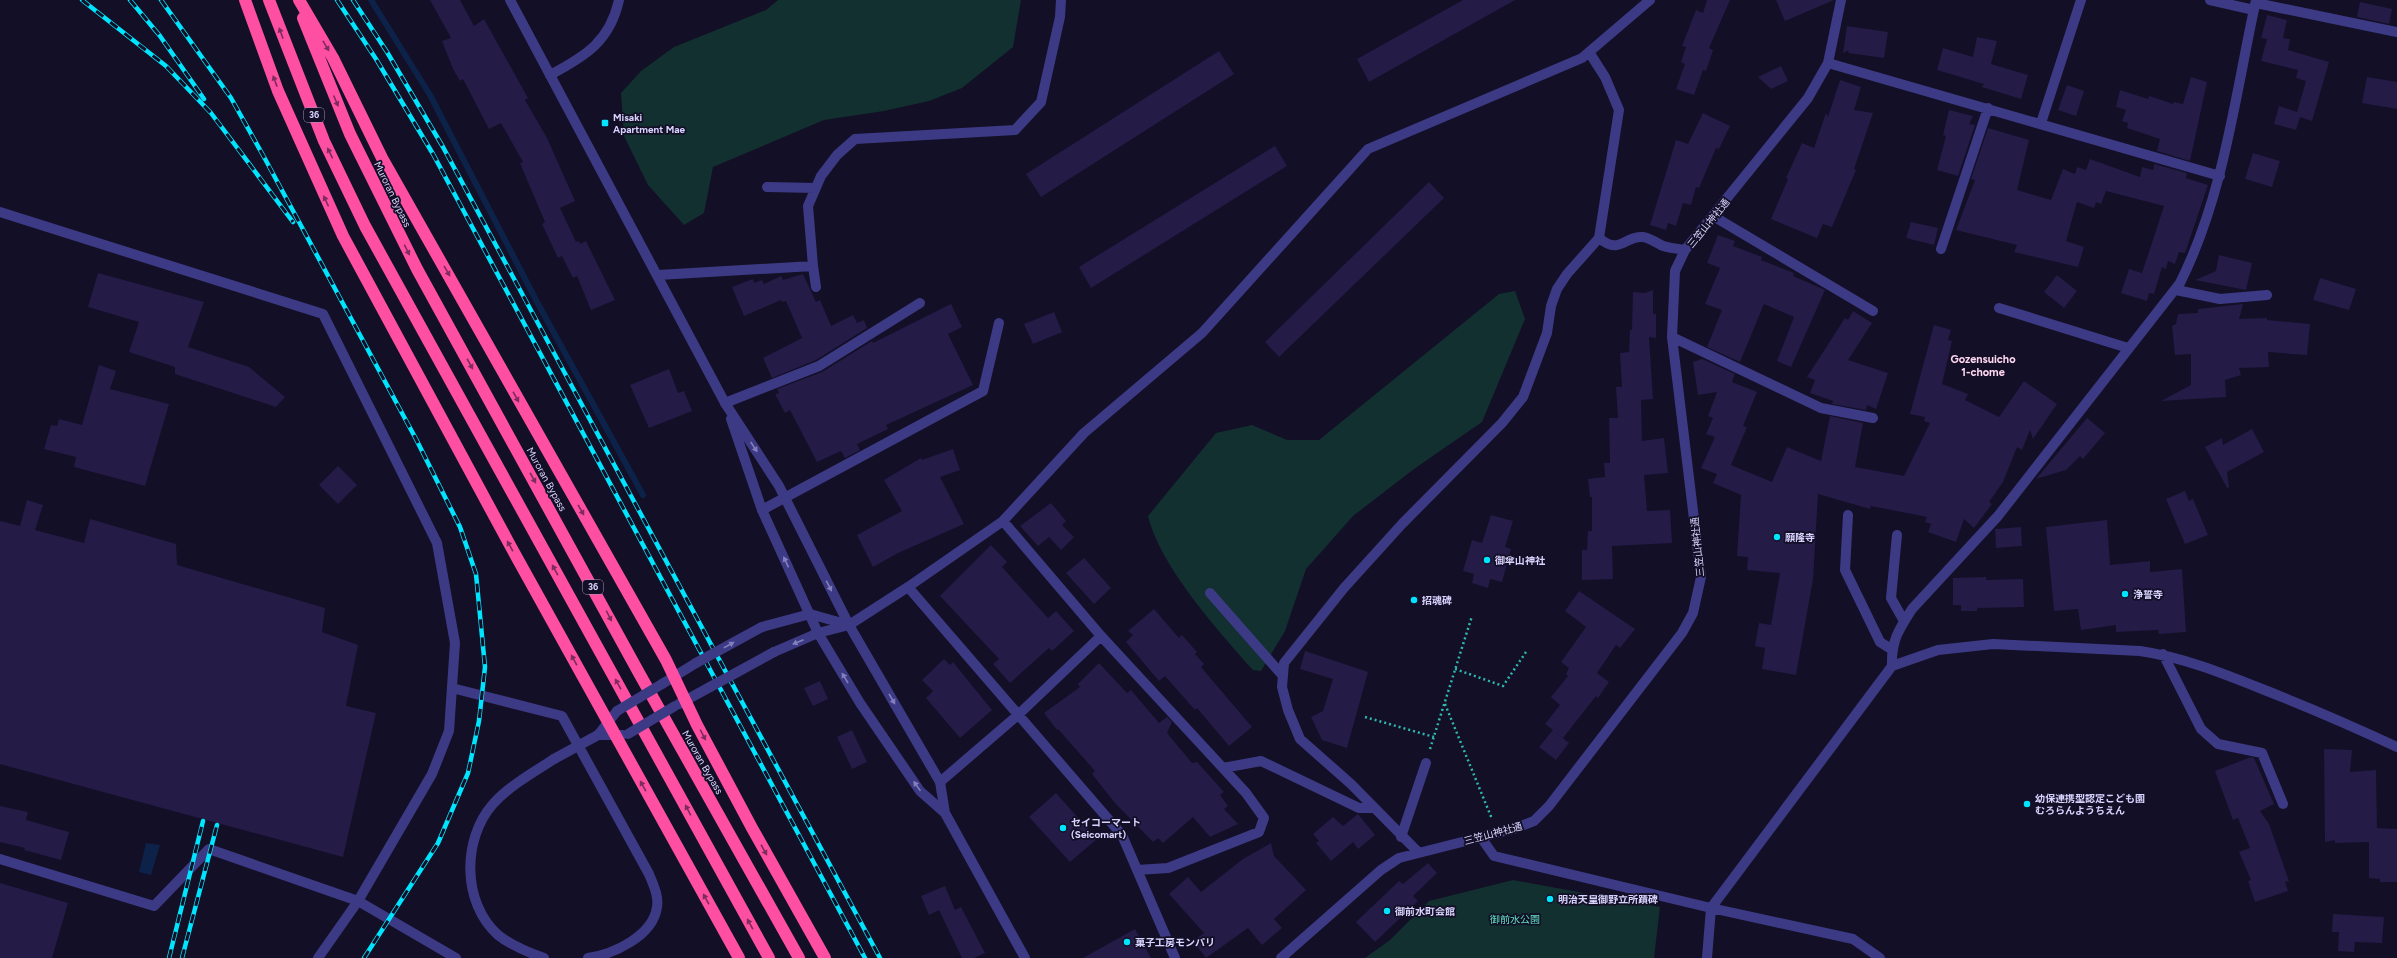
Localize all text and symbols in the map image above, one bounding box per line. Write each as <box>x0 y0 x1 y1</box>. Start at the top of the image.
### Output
one-way arrow <box>277 27 283 39</box>
one-way arrow <box>322 41 330 51</box>
one-way arrow <box>271 75 277 87</box>
one-way arrow <box>333 96 339 107</box>
road number: 36 <box>304 108 324 122</box>
place label: Misaki Apartment Mae <box>613 111 686 136</box>
marker: Misaki Apartment Mae <box>600 118 610 128</box>
one-way arrow <box>327 148 333 159</box>
street label: Muroran Bypass <box>371 159 414 229</box>
one-way arrow <box>323 195 329 206</box>
street label: 三笠山神社通 <box>1684 196 1732 251</box>
one-way arrow <box>404 244 410 256</box>
one-way arrow <box>443 265 450 277</box>
district label: Gozensuicho 1-chome <box>1950 353 2016 379</box>
one-way arrow <box>467 358 473 370</box>
one-way arrow <box>513 391 520 403</box>
one-way arrow <box>750 442 758 452</box>
street label: Muroran Bypass <box>524 445 570 514</box>
one-way arrow <box>529 472 536 484</box>
one-way arrow <box>577 504 584 516</box>
street label: 三笠山神社通 <box>1688 516 1707 577</box>
place label: 願隆寺 <box>1785 531 1815 544</box>
marker: 願隆寺 <box>1772 532 1782 542</box>
one-way arrow <box>507 540 514 552</box>
place label: 御傘山神社 <box>1494 554 1546 567</box>
marker: 御傘山神社 <box>1482 555 1492 565</box>
one-way arrow <box>783 557 789 568</box>
one-way arrow <box>551 564 558 576</box>
road number: 36 <box>583 580 603 594</box>
one-way arrow <box>826 580 832 592</box>
place label: 浄誓寺 <box>2133 588 2163 601</box>
marker: 浄誓寺 <box>2120 589 2130 599</box>
place label: 招魂碑 <box>1421 594 1452 607</box>
marker: 招魂碑 <box>1409 595 1419 605</box>
one-way arrow <box>605 610 612 622</box>
one-way arrow <box>792 639 804 645</box>
one-way arrow <box>723 642 735 648</box>
one-way arrow <box>570 654 577 666</box>
one-way arrow <box>842 672 849 684</box>
one-way arrow <box>615 678 622 690</box>
one-way arrow <box>888 694 896 704</box>
street label: Muroran Bypass <box>679 728 726 797</box>
one-way arrow <box>699 730 706 741</box>
one-way arrow <box>640 780 647 792</box>
one-way arrow <box>913 781 921 791</box>
place label: 幼保連携型認定こども園 むろらんようちえん <box>2035 792 2145 817</box>
marker: 幼保連携型認定こども園 むろらんようちえん <box>2022 799 2032 809</box>
one-way arrow <box>684 804 691 816</box>
place label: セイコーマート (Seicomart) <box>1071 816 1141 841</box>
street label: 三笠山神社通 <box>1462 819 1524 848</box>
marker: セイコーマート (Seicomart) <box>1058 823 1068 833</box>
one-way arrow <box>761 844 768 856</box>
place label: 明治天皇御野立所蹟碑 <box>1558 893 1658 906</box>
one-way arrow <box>703 894 710 905</box>
marker: 明治天皇御野立所蹟碑 <box>1545 894 1555 904</box>
place label: 御前水町会館 <box>1394 905 1455 918</box>
marker: 御前水町会館 <box>1382 906 1392 916</box>
park label: 御前水公園 <box>1490 913 1540 926</box>
one-way arrow <box>747 918 754 930</box>
place label: 菓子工房モンパリ <box>1135 936 1215 949</box>
marker: 菓子工房モンパリ <box>1122 937 1132 947</box>

